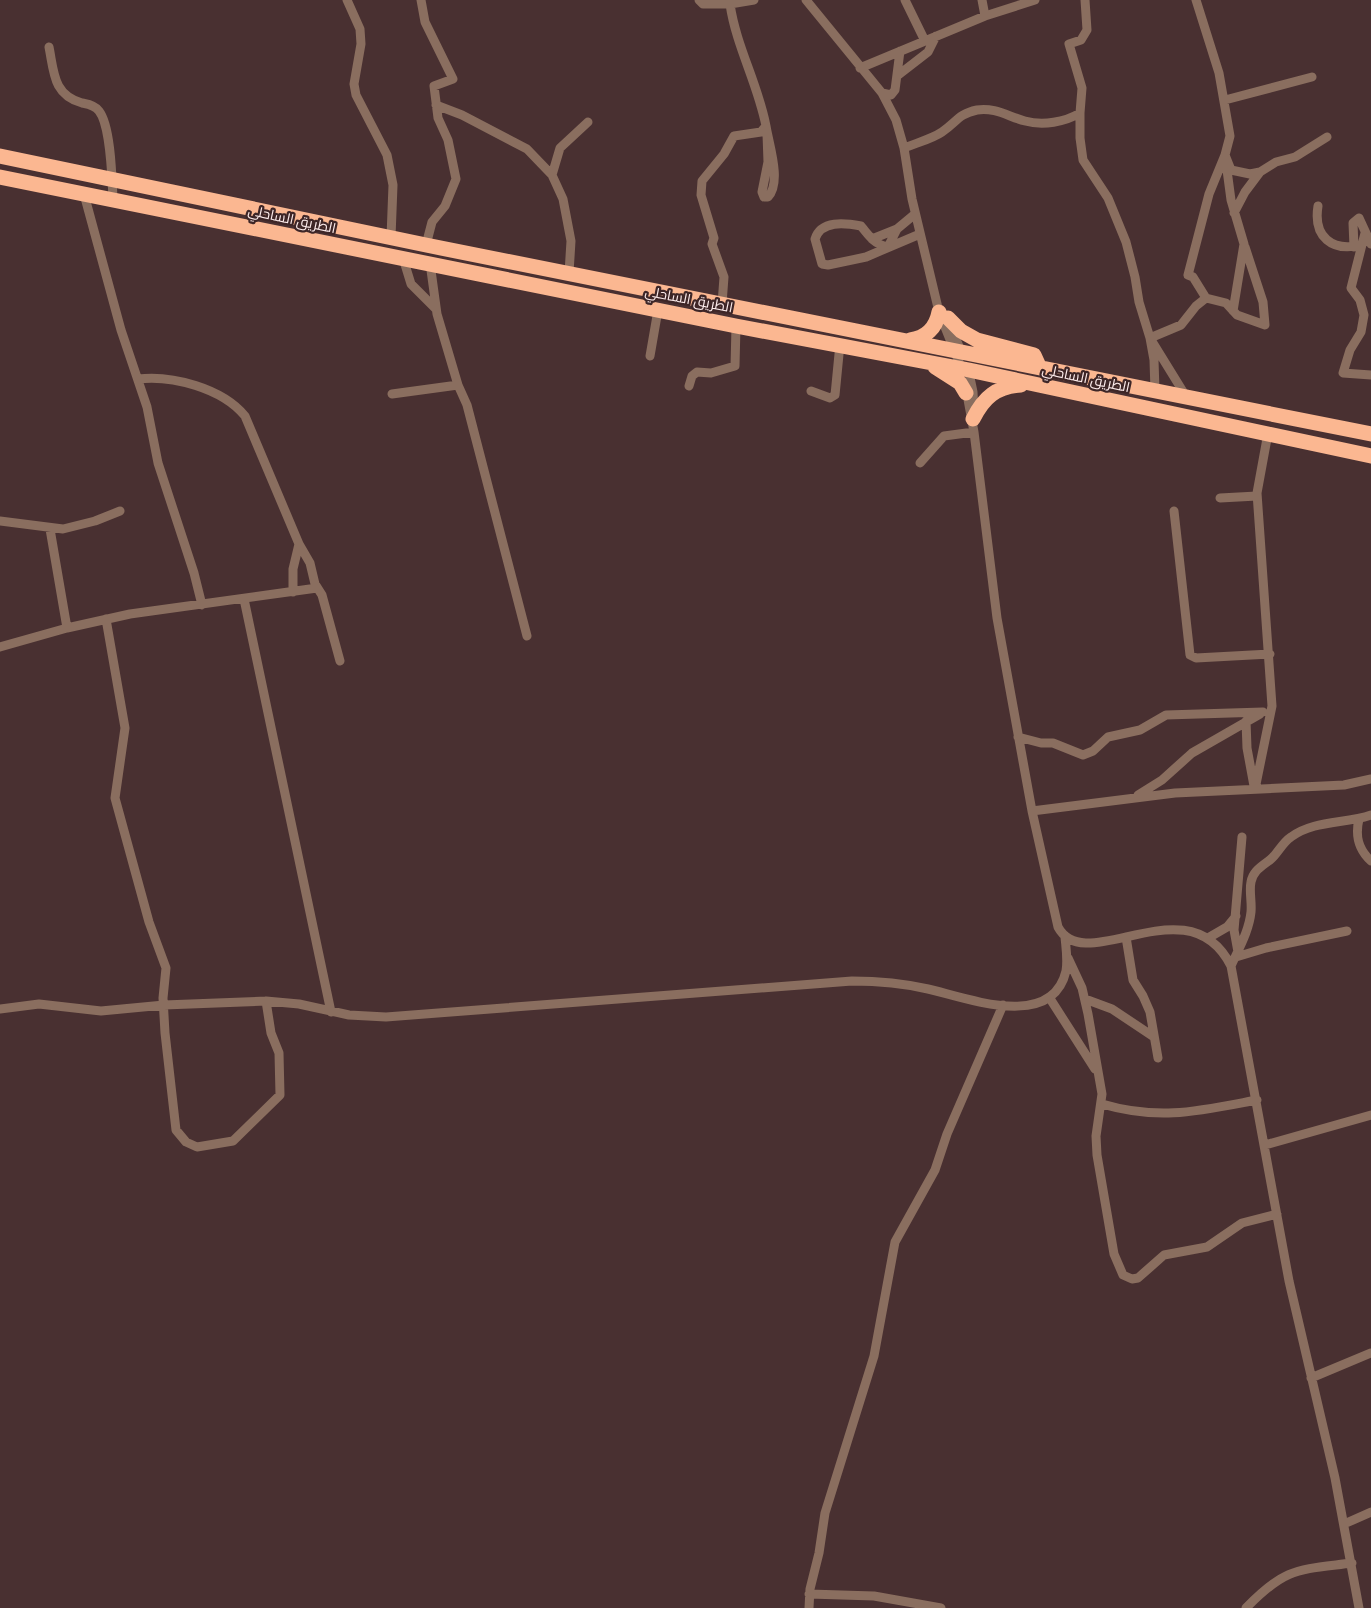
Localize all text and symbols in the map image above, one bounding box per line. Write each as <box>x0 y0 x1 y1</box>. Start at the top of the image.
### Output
street label: الطريق الساحلي <box>246 200 338 240</box>
street label: الطريق الساحلي <box>643 281 735 319</box>
street label: الطريق الساحلي <box>1040 359 1132 399</box>

